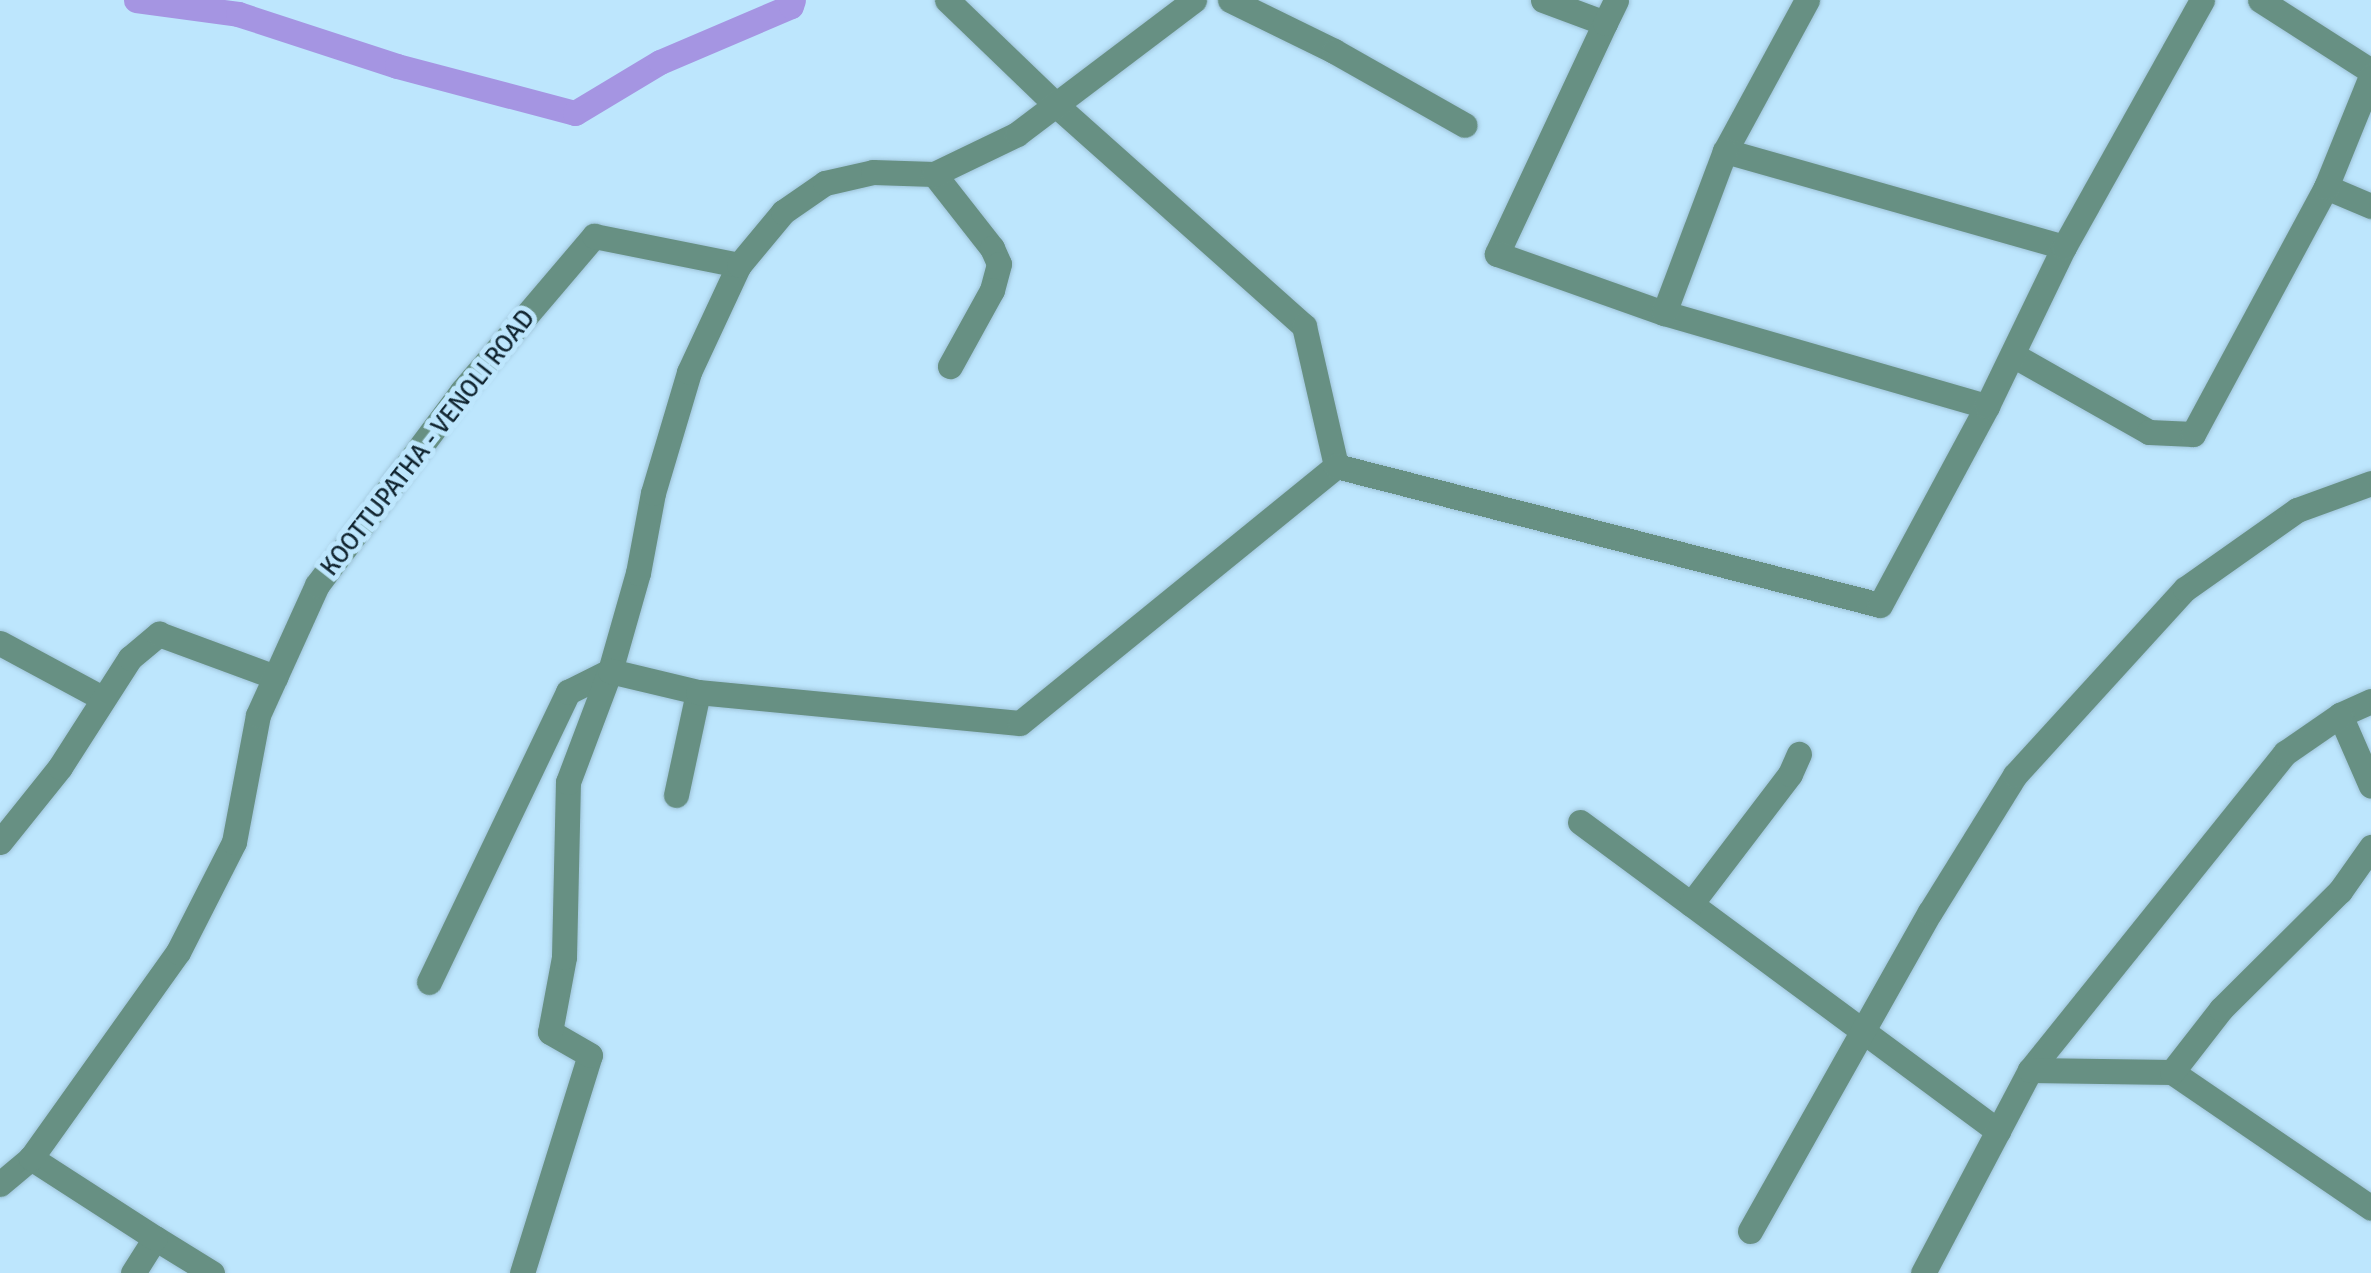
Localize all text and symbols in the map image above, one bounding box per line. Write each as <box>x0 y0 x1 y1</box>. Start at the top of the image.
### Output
street label: KOOTTUPATHA - VENOLI ROAD <box>315 304 541 582</box>

